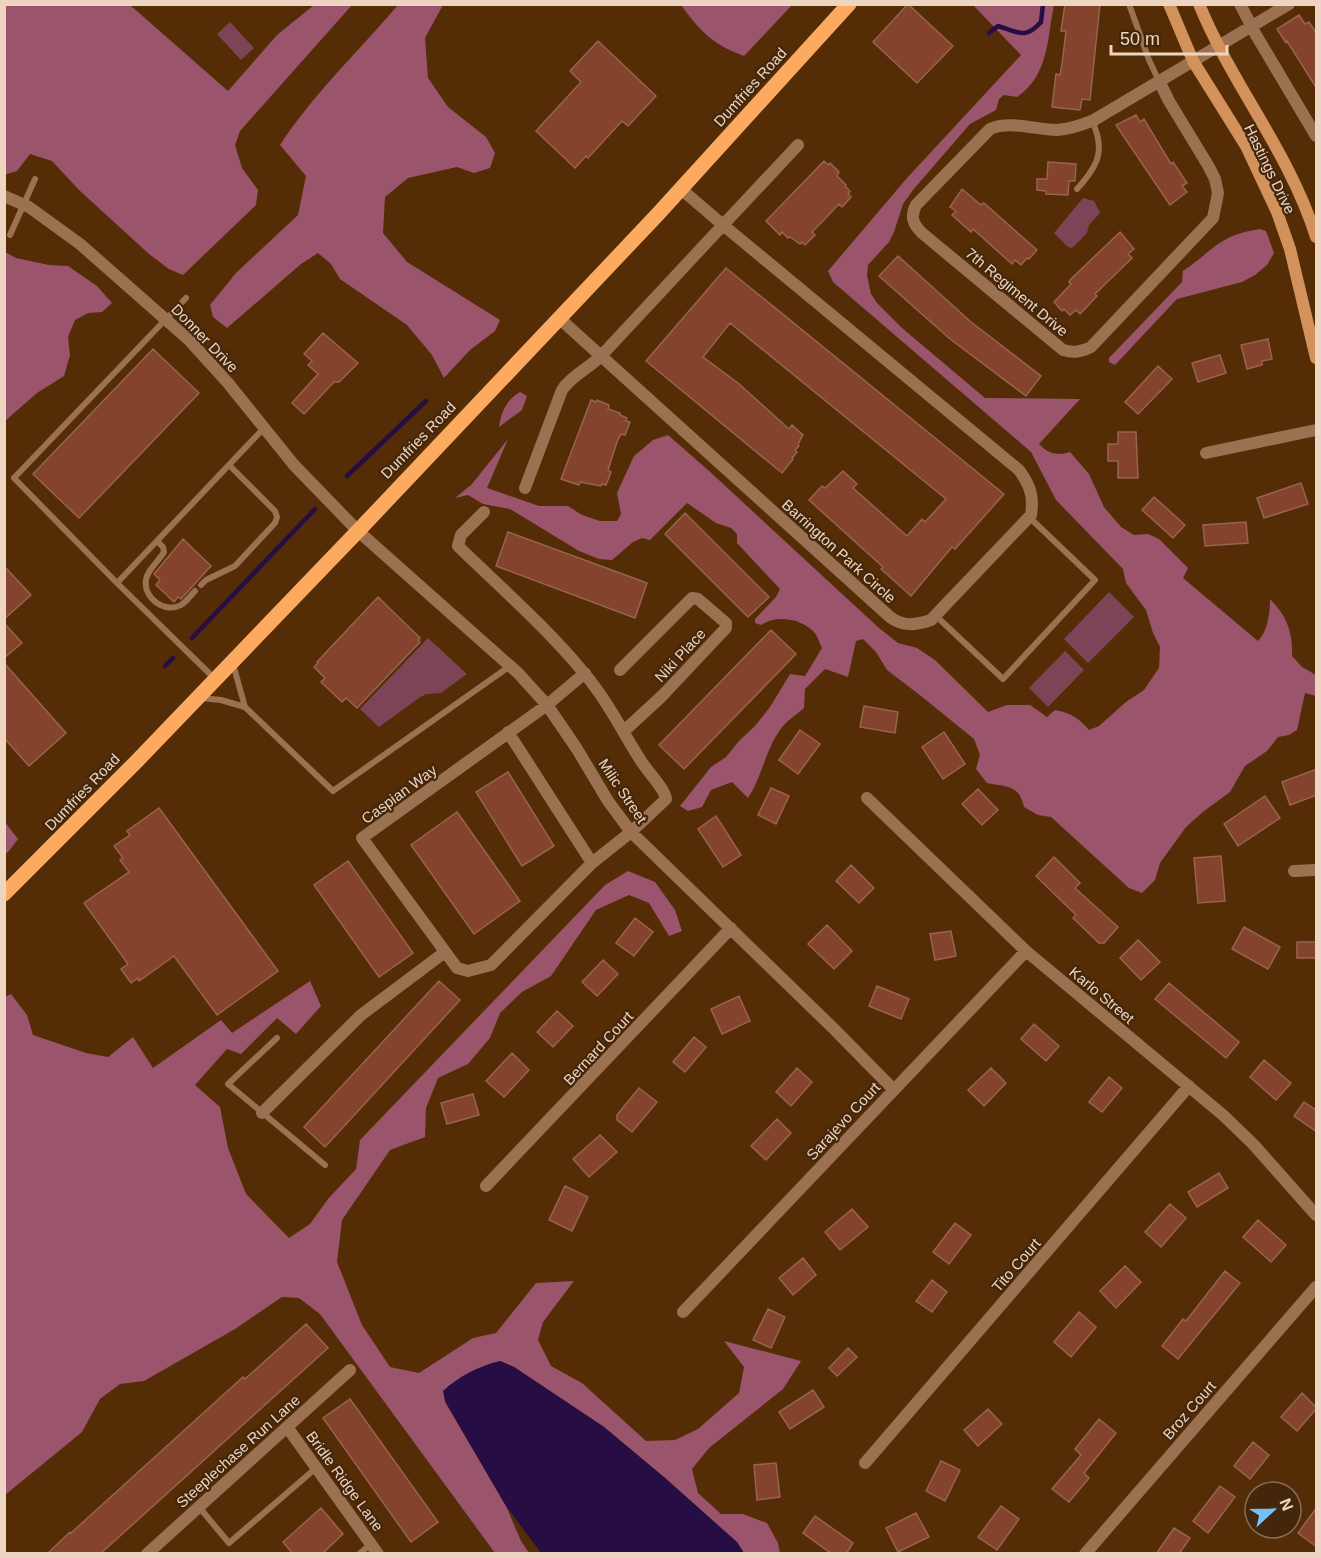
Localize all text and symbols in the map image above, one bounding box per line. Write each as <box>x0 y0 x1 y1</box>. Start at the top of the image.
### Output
scale bar <box>1111 18 1226 56</box>
text: 50 m <box>1120 29 1160 49</box>
street label: Dumfries Road <box>710 44 790 130</box>
street label: Hastings Drive <box>1241 121 1299 217</box>
street label: 7th Regiment Drive <box>962 244 1072 340</box>
street label: Donner Drive <box>168 300 242 376</box>
street label: Dumfries Road <box>377 398 459 482</box>
street label: Barrington Park Circle <box>779 496 899 606</box>
street label: Niki Place <box>651 625 709 685</box>
street label: Dumfries Road <box>41 750 123 834</box>
street label: Milic Street <box>595 755 651 827</box>
street label: Caspian Way <box>358 761 440 827</box>
street label: Karlo Street <box>1066 963 1138 1027</box>
street label: Bernard Court <box>560 1007 637 1088</box>
street label: Sarajevo Court <box>803 1078 884 1163</box>
street label: Tito Court <box>988 1234 1044 1295</box>
street label: Broz Court <box>1159 1377 1219 1443</box>
street label: Steeplechase Run Lane <box>173 1391 303 1511</box>
street label: Bridle Ridge Lane <box>303 1428 387 1534</box>
north arrow <box>1243 1480 1303 1540</box>
text: N <box>1276 1496 1296 1513</box>

